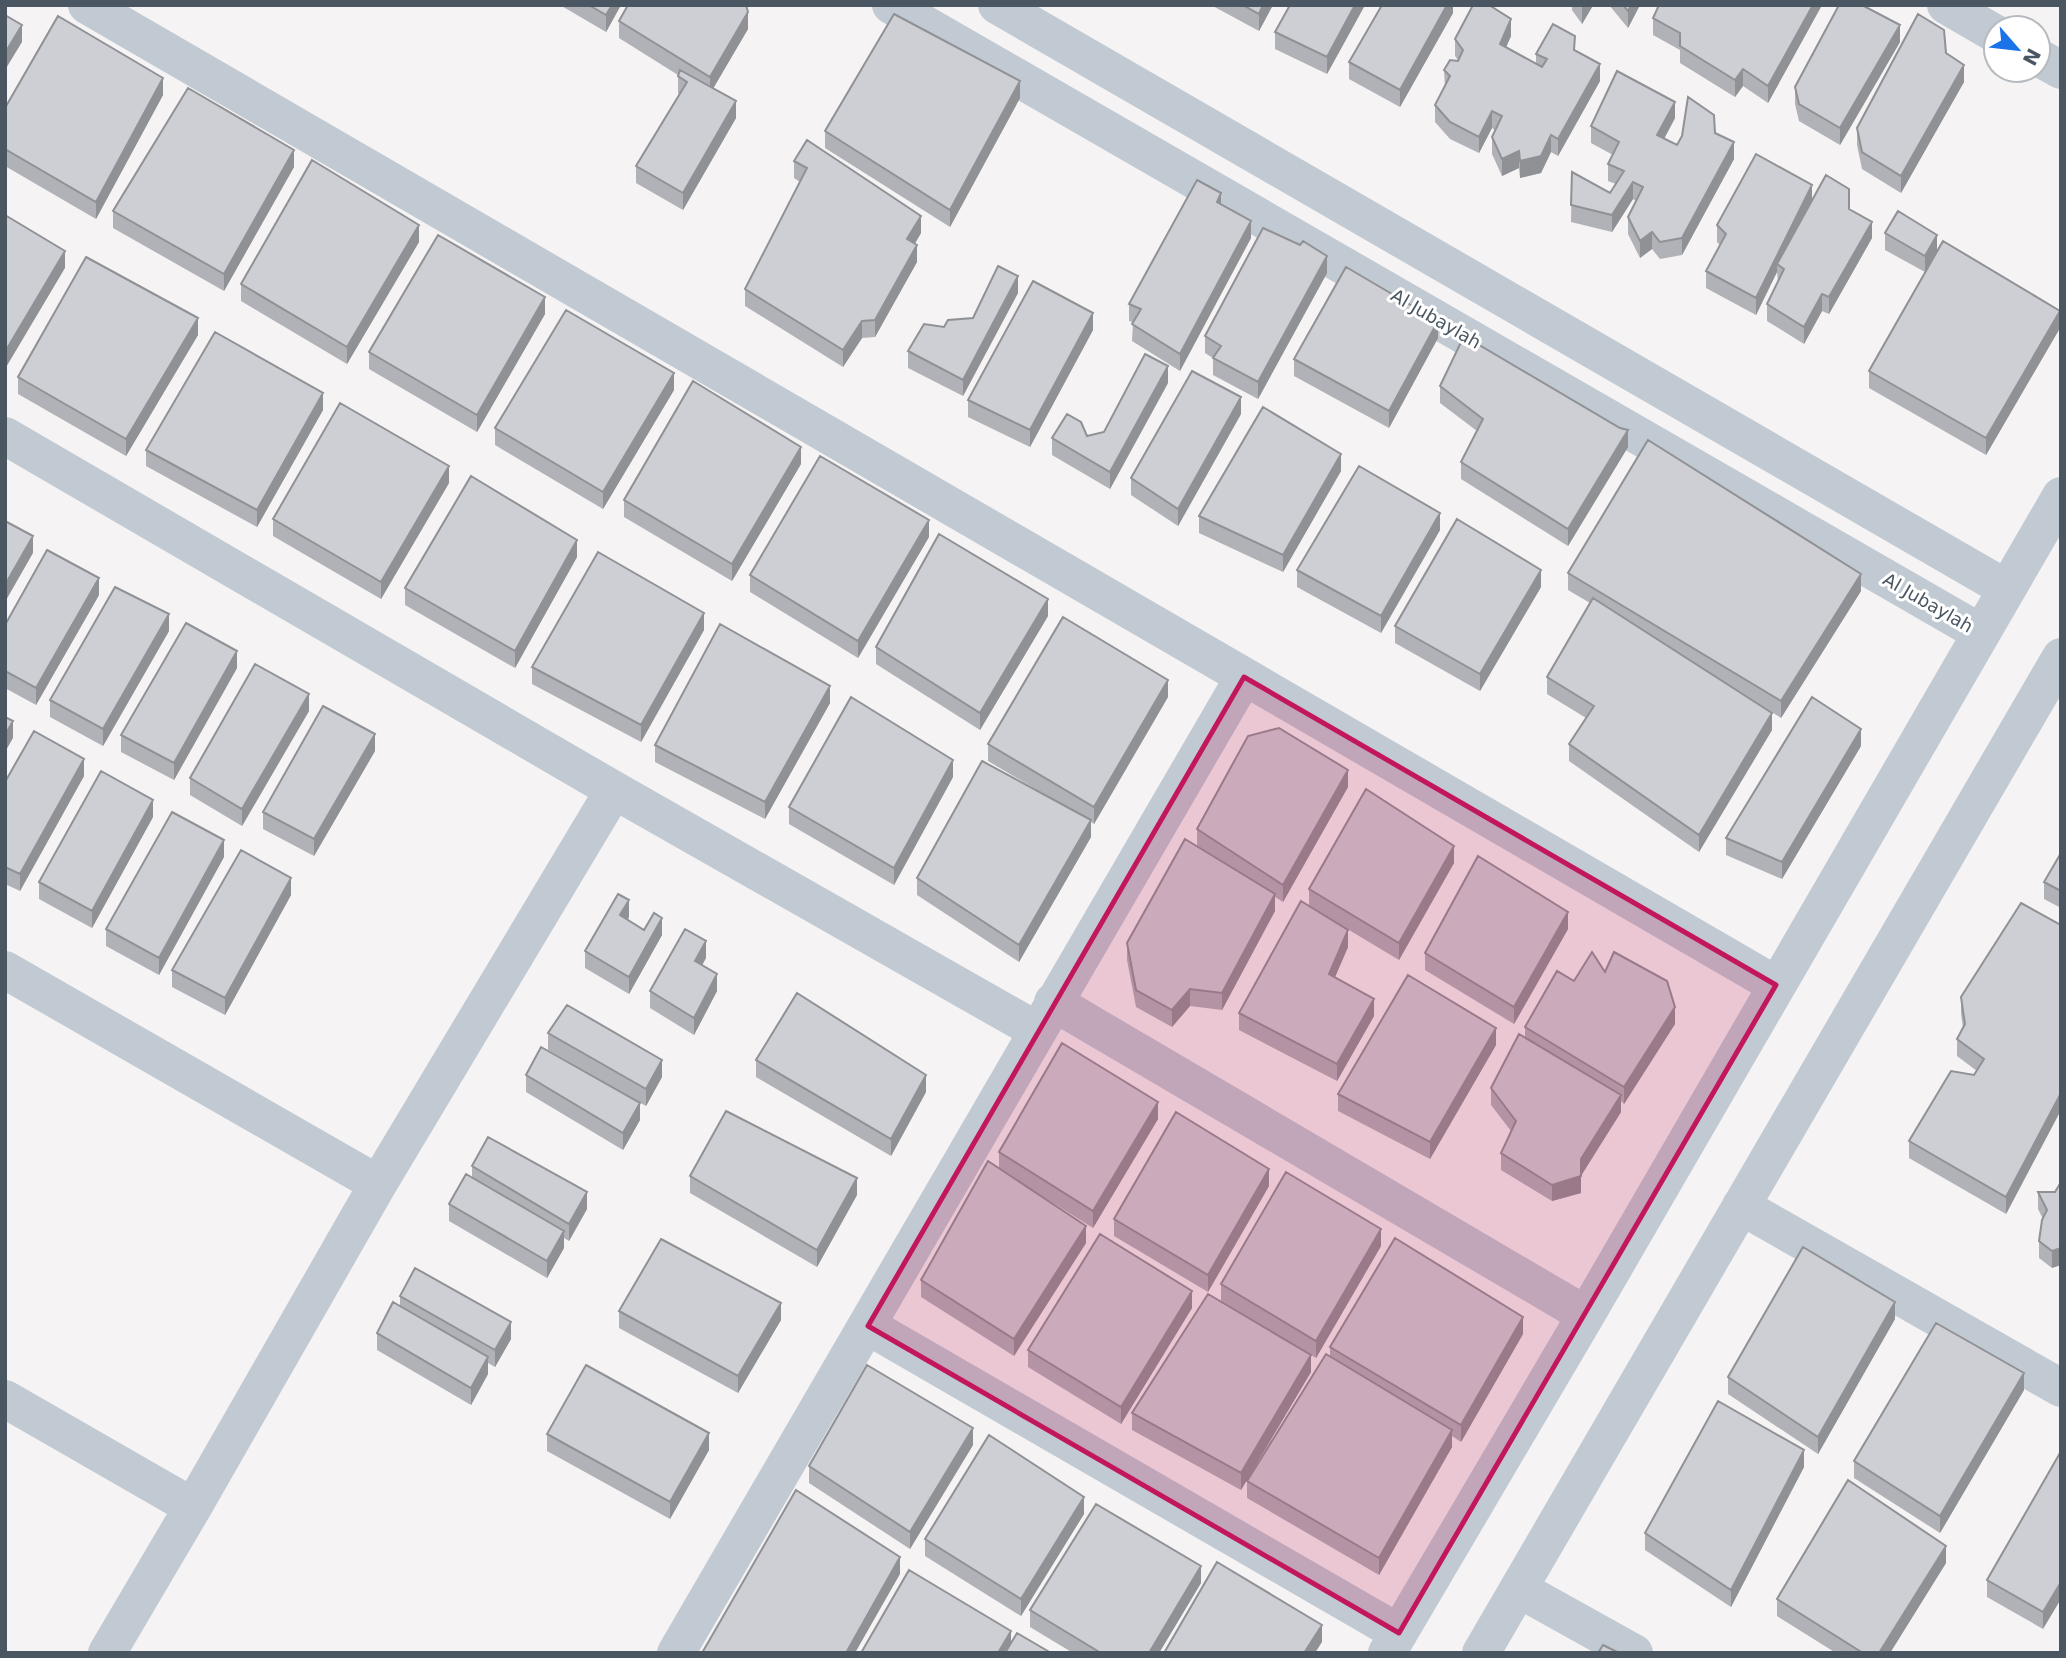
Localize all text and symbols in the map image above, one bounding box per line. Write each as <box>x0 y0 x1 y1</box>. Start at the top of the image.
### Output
north arrow <box>1982 14 2052 84</box>
text: N <box>2019 45 2045 69</box>
street label: Al Jubaylah <box>1388 284 1485 353</box>
street label: Al Jubaylah <box>1880 568 1977 637</box>

